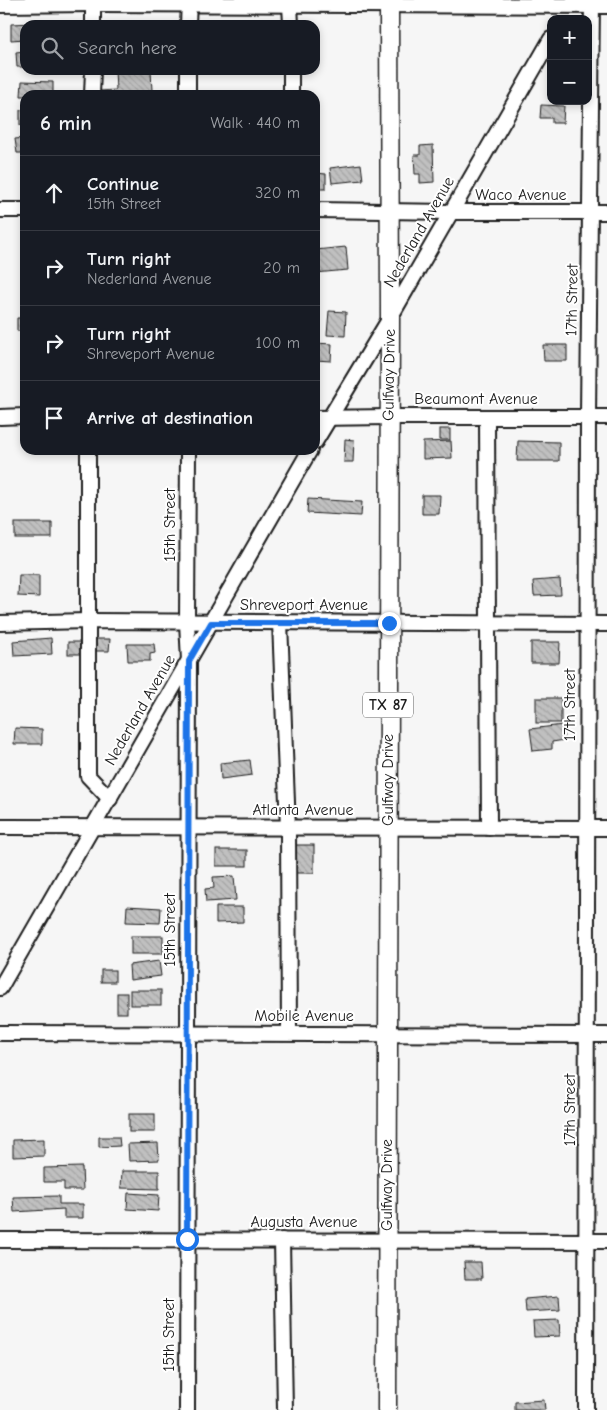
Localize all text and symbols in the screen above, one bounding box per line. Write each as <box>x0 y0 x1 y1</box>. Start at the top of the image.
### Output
map controls <box>547 15 592 105</box>
button: + <box>547 15 592 60</box>
search box <box>20 20 320 75</box>
icon: search <box>38 34 66 62</box>
text: Search here <box>78 37 177 59</box>
button: − <box>547 60 592 105</box>
text: 6 min <box>40 111 92 135</box>
text: Walk · 440 m <box>210 114 300 132</box>
text: Continue <box>87 173 159 195</box>
street label: Nederland Avenue <box>380 174 458 290</box>
icon: ahead <box>40 179 68 207</box>
text: 320 m <box>255 184 300 202</box>
street label: Waco Avenue <box>475 186 567 204</box>
text: 15th Street <box>87 195 161 213</box>
text: Turn right <box>87 248 171 270</box>
icon: right <box>40 254 68 282</box>
text: 20 m <box>263 259 300 277</box>
street label: 17th Street <box>562 263 582 336</box>
text: Nederland Avenue <box>87 270 212 288</box>
text: Turn right <box>87 323 171 345</box>
icon: right <box>40 329 68 357</box>
street label: Gulfway Drive <box>379 329 399 421</box>
text: 100 m <box>256 334 300 352</box>
text: Shreveport Avenue <box>87 345 215 363</box>
street label: Beaumont Avenue <box>414 390 538 408</box>
icon: arrive <box>40 404 68 432</box>
text: Arrive at destination <box>87 407 253 429</box>
street label: 15th Street <box>161 488 179 562</box>
street label: Shreveport Avenue <box>240 596 368 614</box>
route end <box>378 612 401 635</box>
street label: Nederland Avenue <box>101 652 179 768</box>
street label: 17th Street <box>561 668 579 741</box>
road number: TX 87 <box>363 692 413 718</box>
street label: Gulfway Drive <box>379 734 397 826</box>
street label: Atlanta Avenue <box>253 801 353 819</box>
street label: 15th Street <box>161 893 179 967</box>
street label: Mobile Avenue <box>254 1007 354 1025</box>
street label: 17th Street <box>561 1073 579 1146</box>
street label: Gulfway Drive <box>378 1139 396 1231</box>
street label: Augusta Avenue <box>250 1213 358 1231</box>
route start <box>176 1228 199 1251</box>
street label: 15th Street <box>160 1298 178 1372</box>

